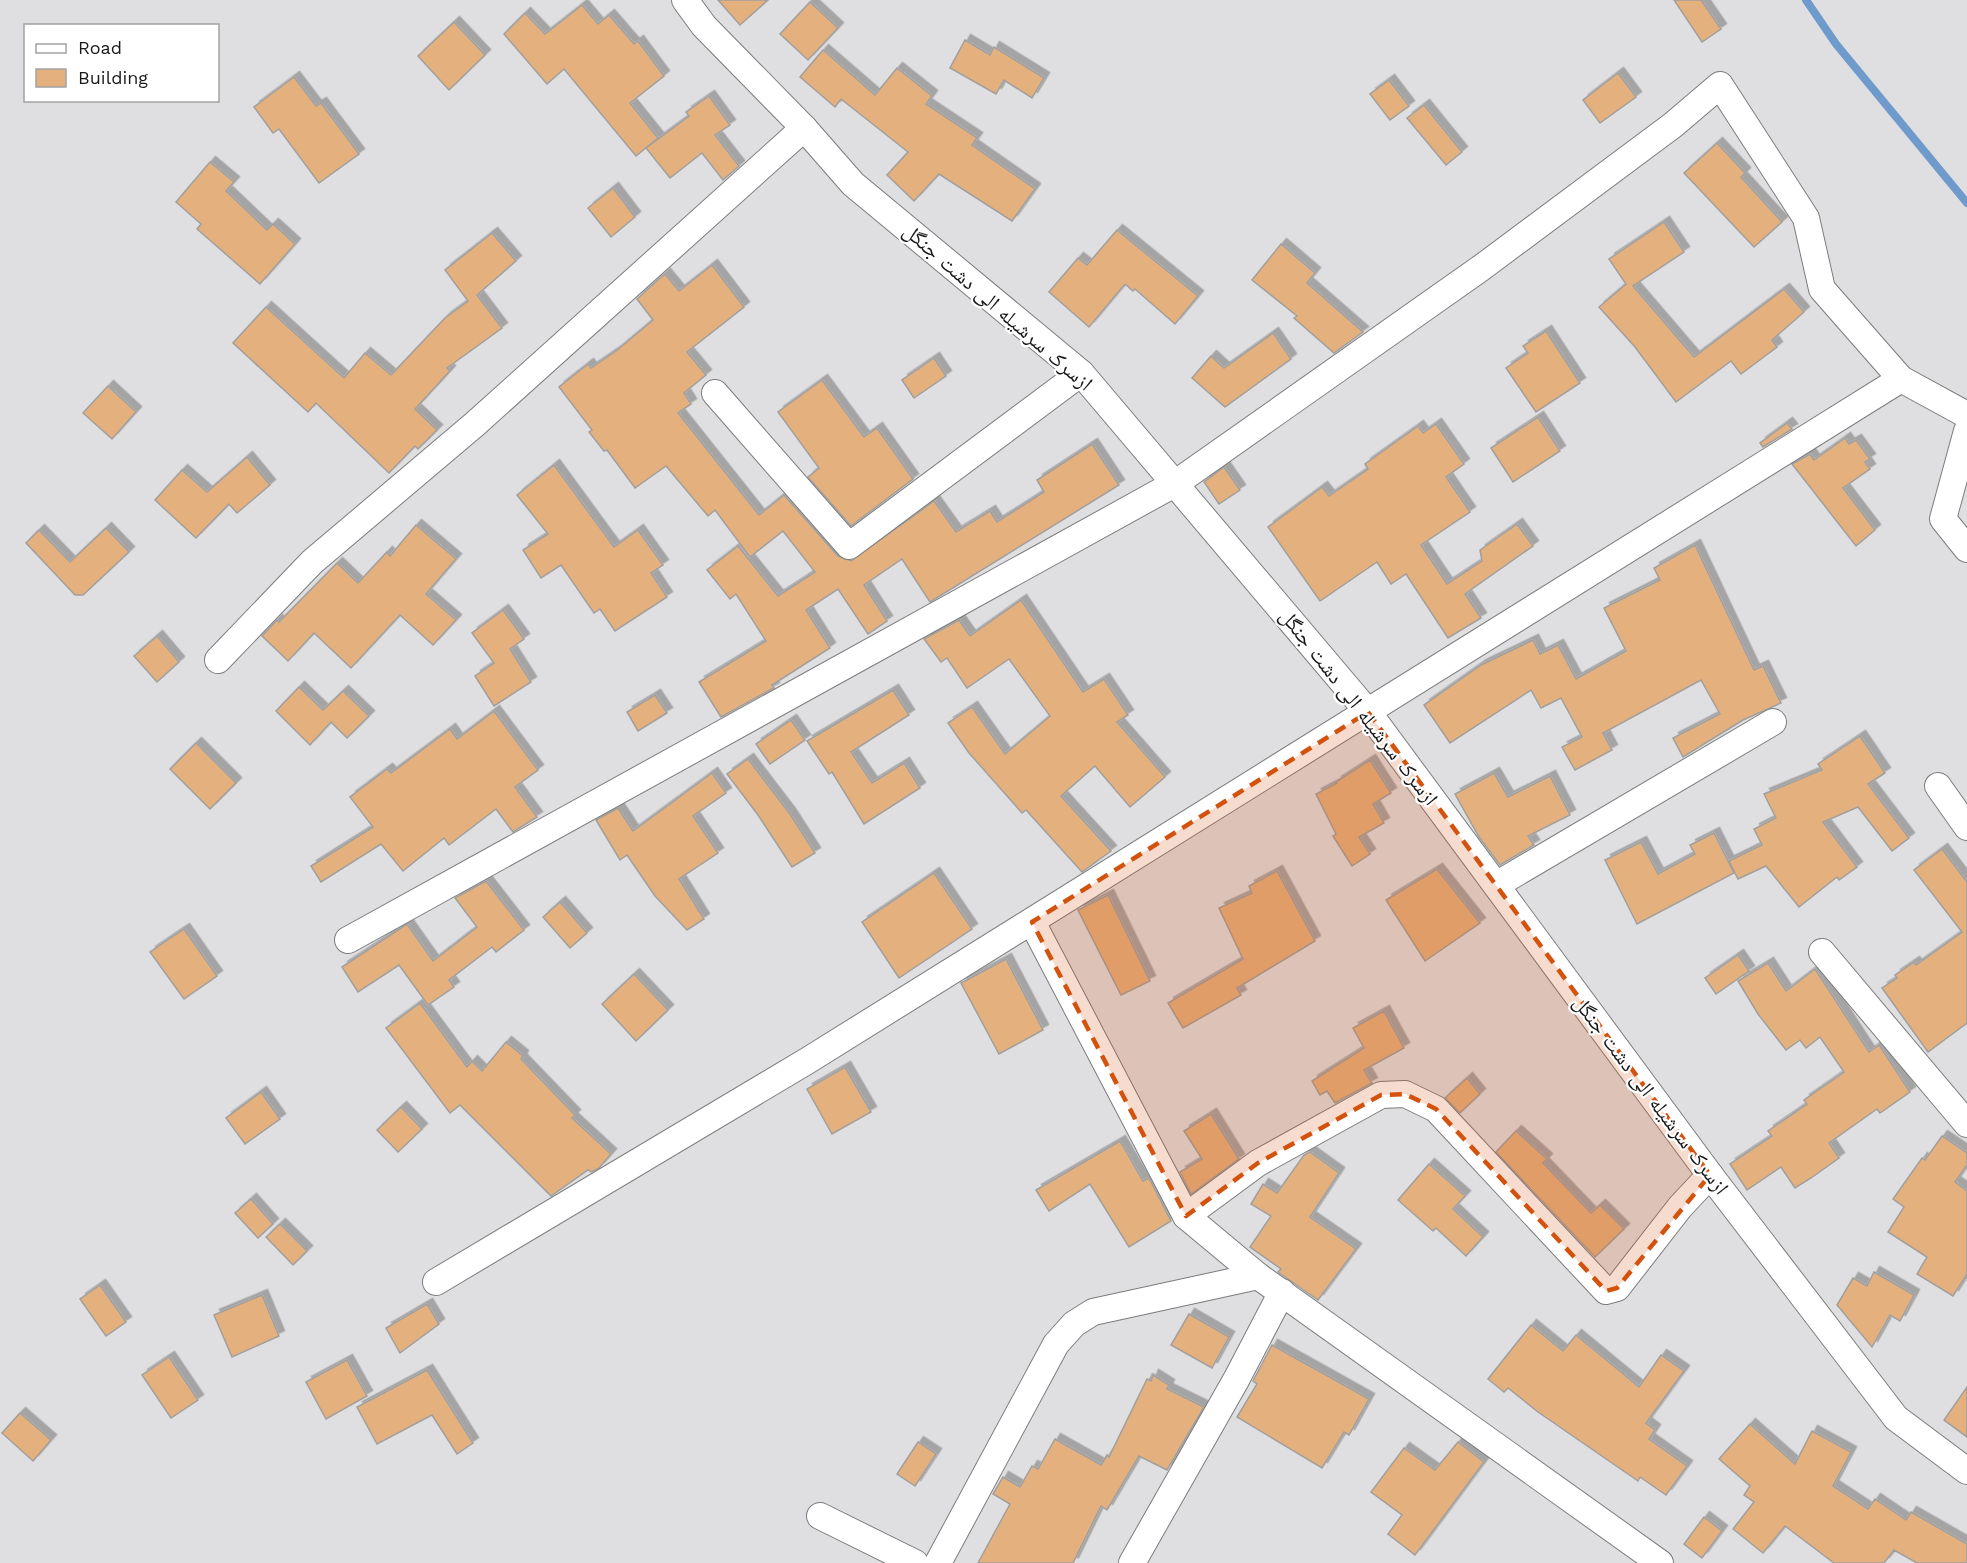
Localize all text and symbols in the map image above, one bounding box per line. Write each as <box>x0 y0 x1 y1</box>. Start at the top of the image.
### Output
legend <box>24 24 219 102</box>
text: Road <box>78 37 122 58</box>
text: Building <box>78 67 148 88</box>
street label: ازسرک سرشیله الی دشت جنگل <box>898 218 1098 396</box>
street label: ازسرک سرشیله الی دشت جنگل <box>1274 603 1444 811</box>
street label: ازسرک سرشیله الی دشت جنگل <box>1568 990 1734 1200</box>

